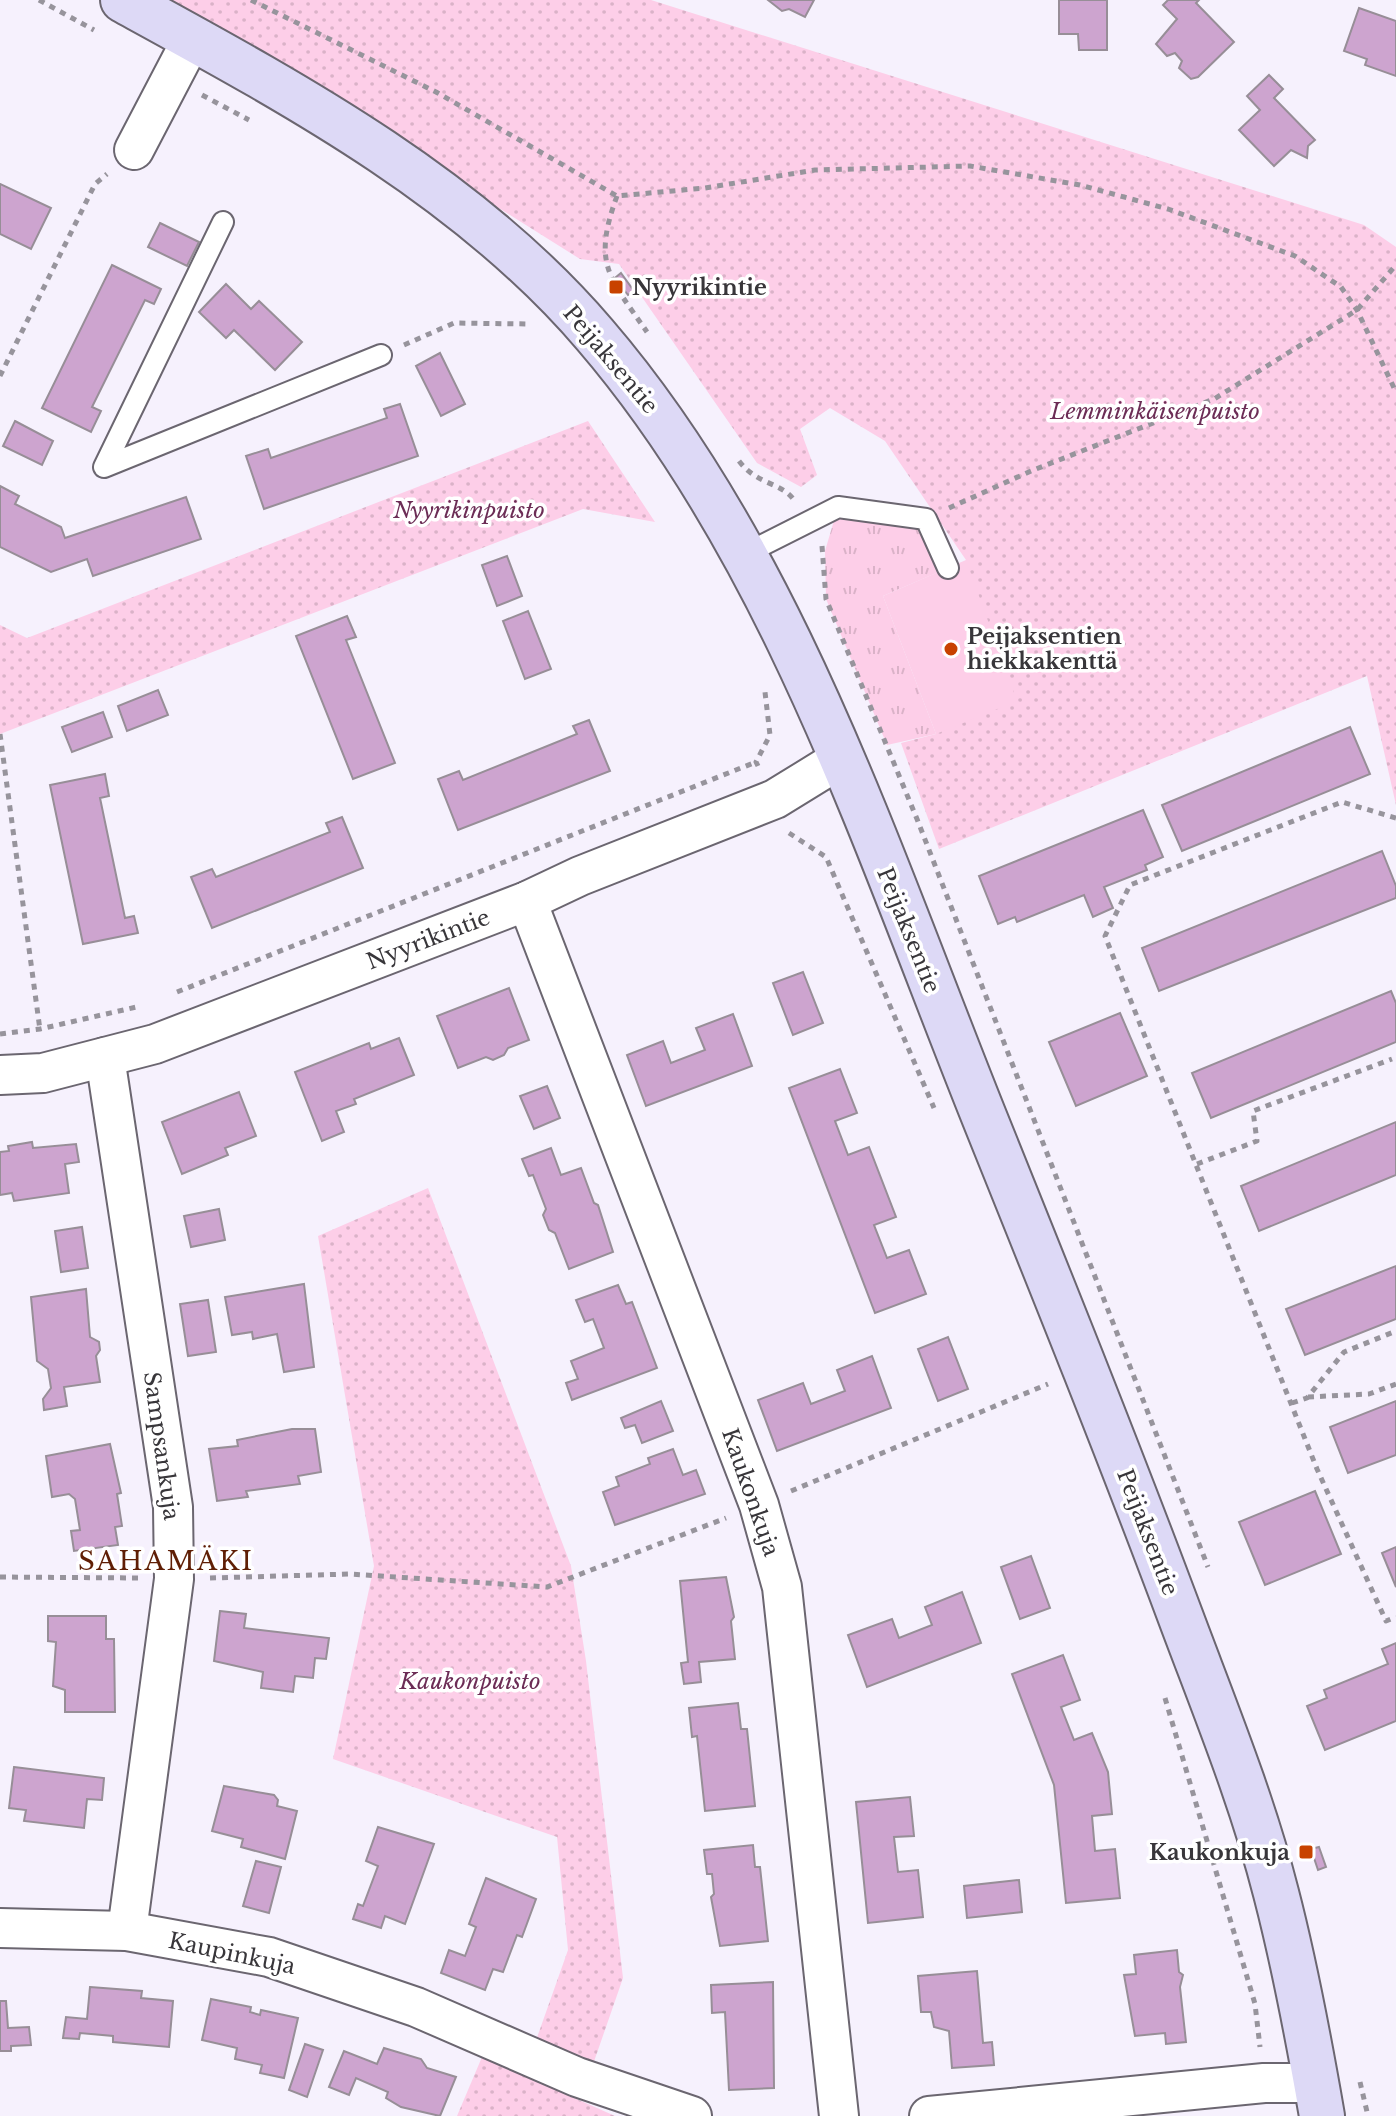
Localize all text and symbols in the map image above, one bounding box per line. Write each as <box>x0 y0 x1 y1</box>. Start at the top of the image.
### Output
place label: Nyyrikintie <box>632 274 767 301</box>
marker: Nyyrikintie <box>607 278 625 296</box>
street label: Peijaksentie <box>557 300 664 419</box>
park label: Lemminkäisenpuisto <box>1049 398 1260 425</box>
park label: Nyyrikinpuisto <box>392 497 545 524</box>
place label: Peijaksentien hiekkakenttä <box>967 623 1122 675</box>
marker: Peijaksentien hiekkakenttä <box>942 640 960 658</box>
street label: Peijaksentie <box>871 863 946 997</box>
street label: Nyyrikintie <box>363 904 494 975</box>
street label: Sampsankuja <box>138 1370 185 1523</box>
street label: Kaukonkuja <box>716 1425 785 1560</box>
street label: Peijaksentie <box>1111 1465 1184 1599</box>
district label: SAHAMÄKI <box>78 1545 254 1577</box>
park label: Kaukonpuisto <box>399 1668 540 1695</box>
place label: Kaukonkuja <box>1149 1839 1290 1866</box>
marker: Kaukonkuja <box>1297 1843 1315 1861</box>
street label: Kaupinkuja <box>166 1927 299 1980</box>

